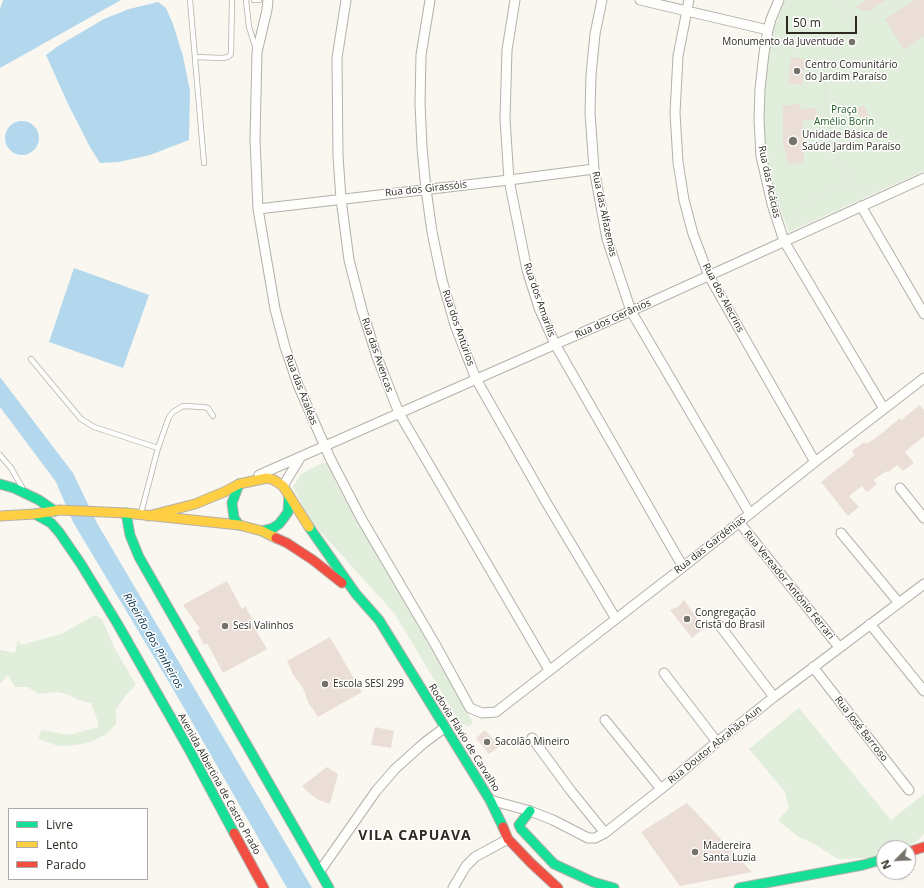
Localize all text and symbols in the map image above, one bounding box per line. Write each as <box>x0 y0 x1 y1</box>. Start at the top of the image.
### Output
scale bar <box>788 8 859 34</box>
text: 50 m <box>793 14 821 31</box>
place label: Monumento da Juventude <box>722 36 844 48</box>
marker: Monumento da Juventude <box>847 37 857 47</box>
place label: Centro Comunitário do Jardim Paraíso <box>805 59 897 82</box>
marker: Centro Comunitário do Jardim Paraíso <box>792 66 802 76</box>
park label: Praça Amélio Borin <box>814 104 874 128</box>
place label: Unidade Básica de Saúde Jardim Paraíso <box>802 129 901 152</box>
marker: Unidade Básica de Saúde Jardim Paraíso <box>787 135 799 147</box>
street label: Rua das Acácias <box>755 145 783 219</box>
street label: Rua das Alfazemas <box>589 170 619 258</box>
street label: Rua dos Girassóis <box>384 179 468 199</box>
street label: Rua dos Amarílis <box>521 261 557 339</box>
street label: Rua dos Alecrins <box>700 261 746 335</box>
street label: Rua dos Antúrios <box>439 288 477 368</box>
street label: Rua dos Gerânios <box>573 297 653 341</box>
street label: Rua das Avencas <box>359 316 395 394</box>
street label: Rua das Azaléas <box>282 353 320 427</box>
street label: Rua das Gardênias <box>672 513 748 577</box>
street label: Rua Vereador Antônio Ferrari <box>741 528 837 642</box>
water label: Ribeirão dos Pinheiros <box>120 591 186 691</box>
place label: Congregação Cristã do Brasil <box>695 607 765 630</box>
marker: Congregação Cristã do Brasil <box>682 614 692 624</box>
place label: Sesi Valinhos <box>233 620 294 632</box>
marker: Sesi Valinhos <box>220 621 230 631</box>
place label: Escola SESI 299 <box>333 678 404 690</box>
marker: Escola SESI 299 <box>320 679 330 689</box>
street label: Rodovia Flávio de Carvalho <box>426 682 502 794</box>
street label: Rua José Barroso <box>832 694 890 764</box>
street label: Rua Doutor Abrahão Aun <box>666 703 764 787</box>
street label: Avenida Albertina de Castro Prado <box>175 711 263 857</box>
place label: Sacolão Mineiro <box>495 736 569 748</box>
marker: Sacolão Mineiro <box>482 737 492 747</box>
legend <box>8 808 148 880</box>
text: Livre <box>46 816 73 833</box>
district label: VILA CAPUAVA <box>358 828 472 844</box>
text: Lento <box>46 836 78 853</box>
place label: Madereira Santa Luzia <box>703 840 756 864</box>
north arrow <box>876 840 916 880</box>
marker: Madereira Santa Luzia <box>690 847 700 857</box>
text: Parado <box>46 856 86 873</box>
text: N <box>877 858 894 872</box>

